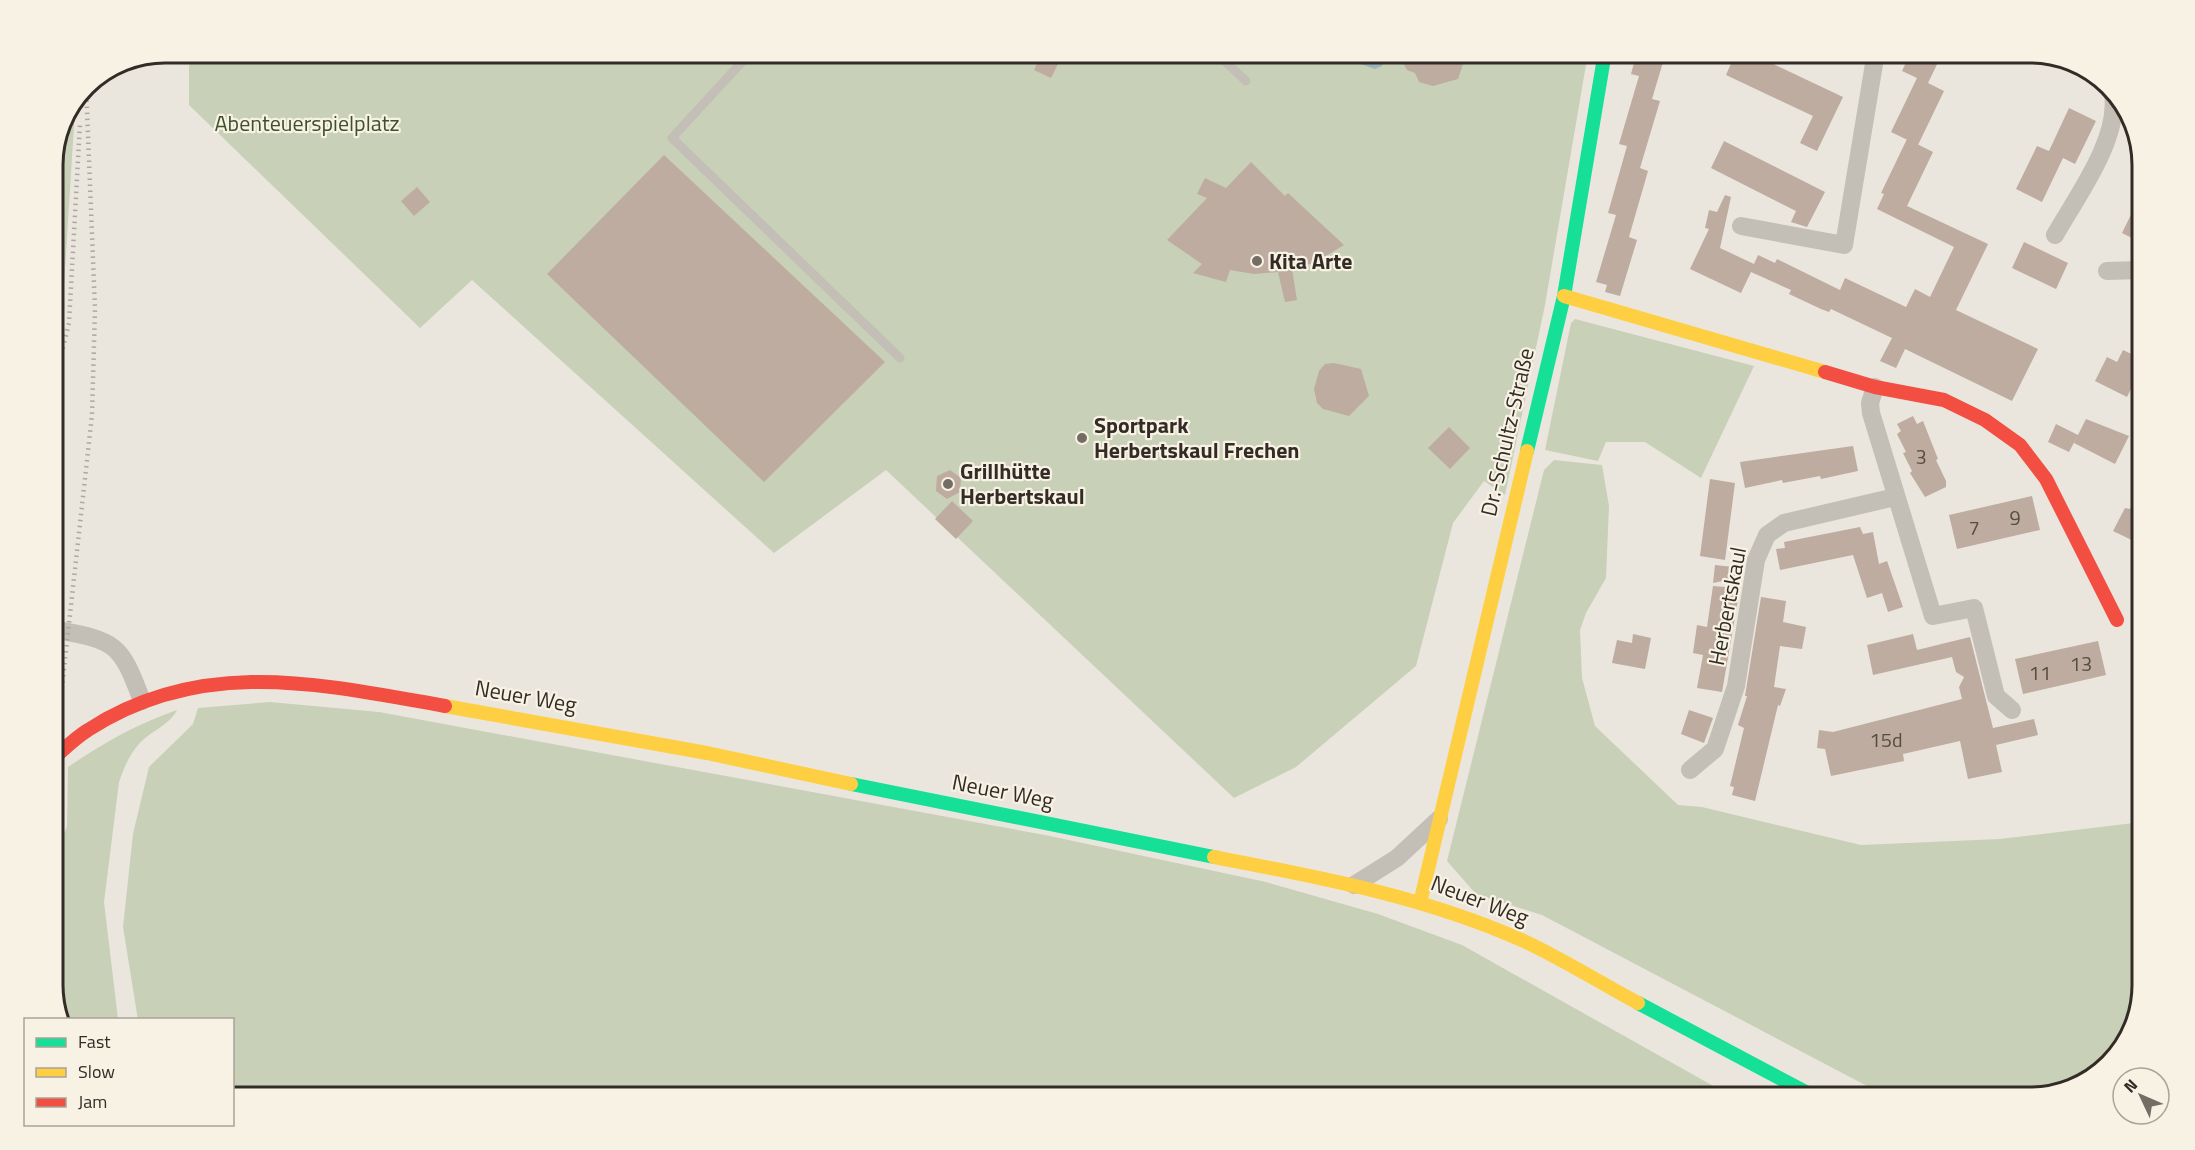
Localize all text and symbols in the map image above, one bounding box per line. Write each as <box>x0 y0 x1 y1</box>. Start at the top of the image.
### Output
park label: Abenteuerspielplatz <box>214 106 400 140</box>
place label: Kita Arte <box>1269 244 1352 278</box>
marker: Kita Arte <box>1250 254 1264 268</box>
street label: Dr.-Schultz-Straße <box>1471 345 1543 519</box>
place label: Sportpark Herbertskaul Frechen <box>1094 408 1300 467</box>
marker: Sportpark Herbertskaul Frechen <box>1075 431 1089 445</box>
house number: 3 <box>1915 441 1927 472</box>
place label: Grillhütte Herbertskaul <box>960 454 1085 513</box>
marker: Grillhütte Herbertskaul <box>941 477 955 491</box>
house number: 9 <box>2009 502 2021 533</box>
house number: 7 <box>1968 512 1980 543</box>
street label: Herbertskaul <box>1699 544 1755 668</box>
house number: 13 <box>2070 648 2092 679</box>
house number: 11 <box>2029 657 2051 688</box>
street label: Neuer Weg <box>473 670 579 722</box>
house number: 15d <box>1870 724 1902 755</box>
street label: Neuer Weg <box>949 765 1057 817</box>
street label: Neuer Weg <box>1426 866 1534 934</box>
legend <box>24 1018 234 1126</box>
text: Fast <box>78 1028 111 1055</box>
text: Slow <box>78 1058 115 1085</box>
north arrow <box>2111 1066 2171 1126</box>
text: N <box>2118 1073 2143 1098</box>
text: Jam <box>78 1088 107 1115</box>

